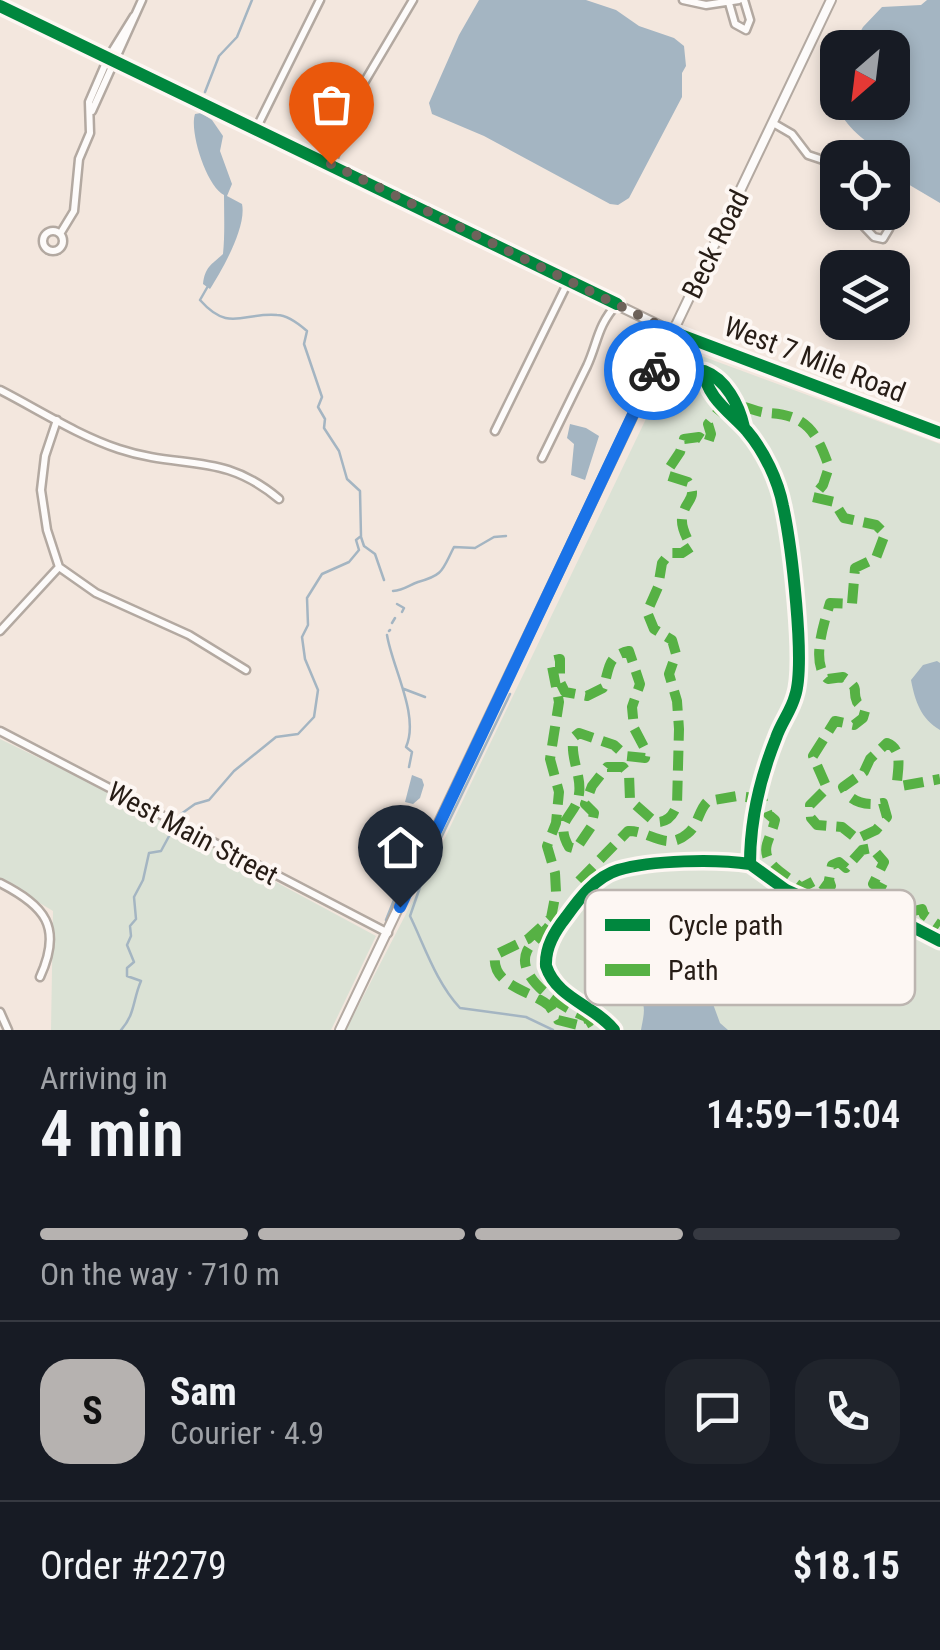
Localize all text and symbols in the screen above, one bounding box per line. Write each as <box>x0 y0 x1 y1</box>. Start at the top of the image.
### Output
north arrow <box>820 30 910 120</box>
map controls <box>820 30 910 340</box>
pin <box>289 62 374 165</box>
icon: bag <box>304 77 359 132</box>
button: locate <box>820 140 910 230</box>
street label: Beck Road <box>675 185 756 304</box>
button: layers <box>820 250 910 340</box>
street label: West 7 Mile Road <box>720 310 910 409</box>
courier <box>604 320 704 420</box>
icon: bike <box>627 343 682 398</box>
street label: West Main Street <box>102 775 284 892</box>
pin <box>358 805 443 908</box>
icon: home <box>373 820 428 875</box>
legend <box>585 890 915 1005</box>
text: Cycle path <box>668 909 783 942</box>
text: Path <box>668 954 719 987</box>
text: Arriving in <box>40 1059 168 1097</box>
text: 14:59–15:04 <box>706 1093 900 1137</box>
text: 4 min <box>40 1096 184 1172</box>
text: On the way · 710 m <box>40 1255 280 1293</box>
button: chat <box>665 1359 770 1464</box>
button: phone <box>795 1359 900 1464</box>
text: Sam <box>170 1370 237 1414</box>
text: S <box>82 1389 103 1433</box>
text: Courier · 4.9 <box>170 1414 324 1452</box>
text: Order #2279 <box>40 1544 227 1588</box>
text: $18.15 <box>793 1544 900 1588</box>

